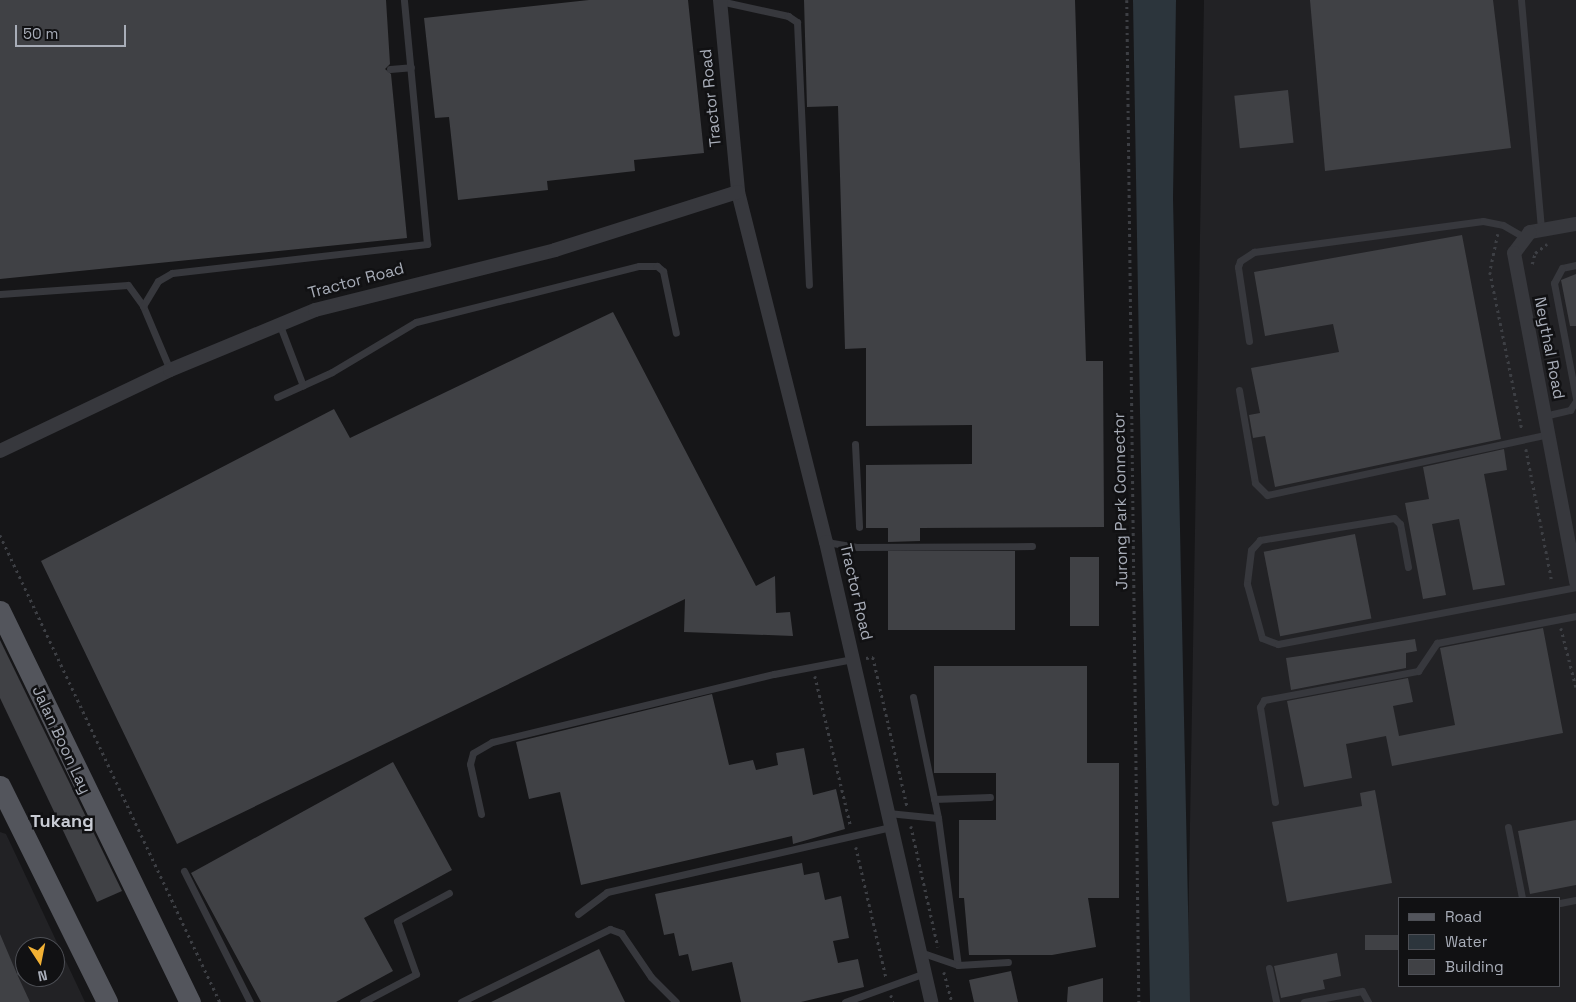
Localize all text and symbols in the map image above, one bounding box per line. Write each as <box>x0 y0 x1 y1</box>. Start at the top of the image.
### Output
scale bar <box>18 15 129 47</box>
text: 50 m <box>23 24 58 43</box>
street label: Tractor Road <box>696 48 726 148</box>
street label: Tractor Road <box>306 259 406 303</box>
street label: Neythal Road <box>1530 295 1568 401</box>
street label: Jurong Park Connector <box>1110 412 1132 590</box>
street label: Tractor Road <box>836 542 876 642</box>
street label: Jalan Boon Lay <box>28 683 94 797</box>
district label: Tukang <box>30 810 94 832</box>
legend <box>1398 897 1561 987</box>
text: Road <box>1445 907 1482 926</box>
text: Water <box>1445 932 1487 951</box>
north arrow <box>15 937 65 987</box>
text: Building <box>1445 957 1504 976</box>
text: N <box>36 966 49 985</box>

